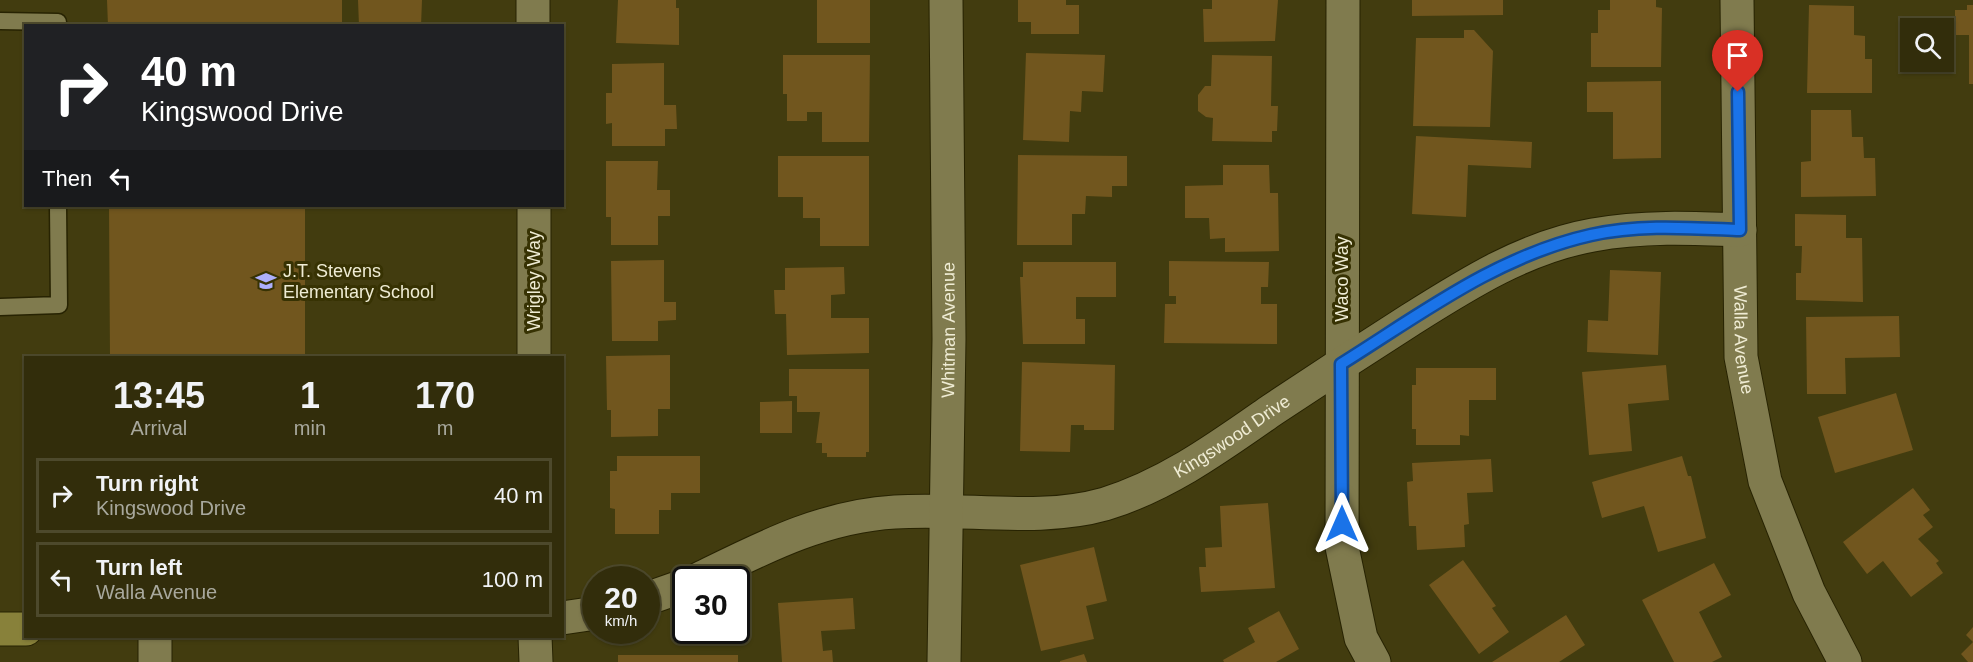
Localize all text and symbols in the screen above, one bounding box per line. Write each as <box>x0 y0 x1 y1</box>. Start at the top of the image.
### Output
map controls <box>1900 18 1954 72</box>
button: search <box>1900 18 1954 72</box>
pin <box>1712 30 1763 92</box>
icon: arrive <box>1721 39 1754 72</box>
icon: right <box>42 48 120 126</box>
text: 40 m <box>141 48 237 95</box>
text: Kingswood Drive <box>141 97 344 127</box>
icon: left <box>104 162 137 195</box>
text: Then <box>42 166 92 191</box>
street label: Wrigley Way <box>524 231 544 331</box>
street label: Waco Way <box>1332 236 1352 322</box>
place label: J.T. Stevens Elementary School <box>283 261 434 302</box>
street label: Whitman Avenue <box>938 262 959 398</box>
school or university icon: J.T. Stevens Elementary School <box>254 269 278 293</box>
street label: Walla Avenue <box>1730 285 1758 396</box>
text: 13:45 <box>113 375 205 416</box>
text: 1 <box>300 375 320 416</box>
text: 170 <box>415 375 475 416</box>
street label: Kingswood Drive <box>1170 391 1294 482</box>
text: Arrival <box>131 417 187 439</box>
text: min <box>294 417 326 439</box>
text: m <box>437 417 453 439</box>
text: Turn right <box>96 471 198 496</box>
icon: right <box>45 479 78 512</box>
text: 40 m <box>494 483 543 508</box>
position arrow <box>1310 492 1374 556</box>
text: Kingswood Drive <box>96 497 246 519</box>
text: Turn left <box>96 555 182 580</box>
icon: left <box>45 563 78 596</box>
speed limit sign: 30 <box>672 566 750 644</box>
text: 100 m <box>482 567 543 592</box>
text: Walla Avenue <box>96 581 217 603</box>
text: 20 <box>604 581 638 614</box>
text: km/h <box>605 612 637 629</box>

